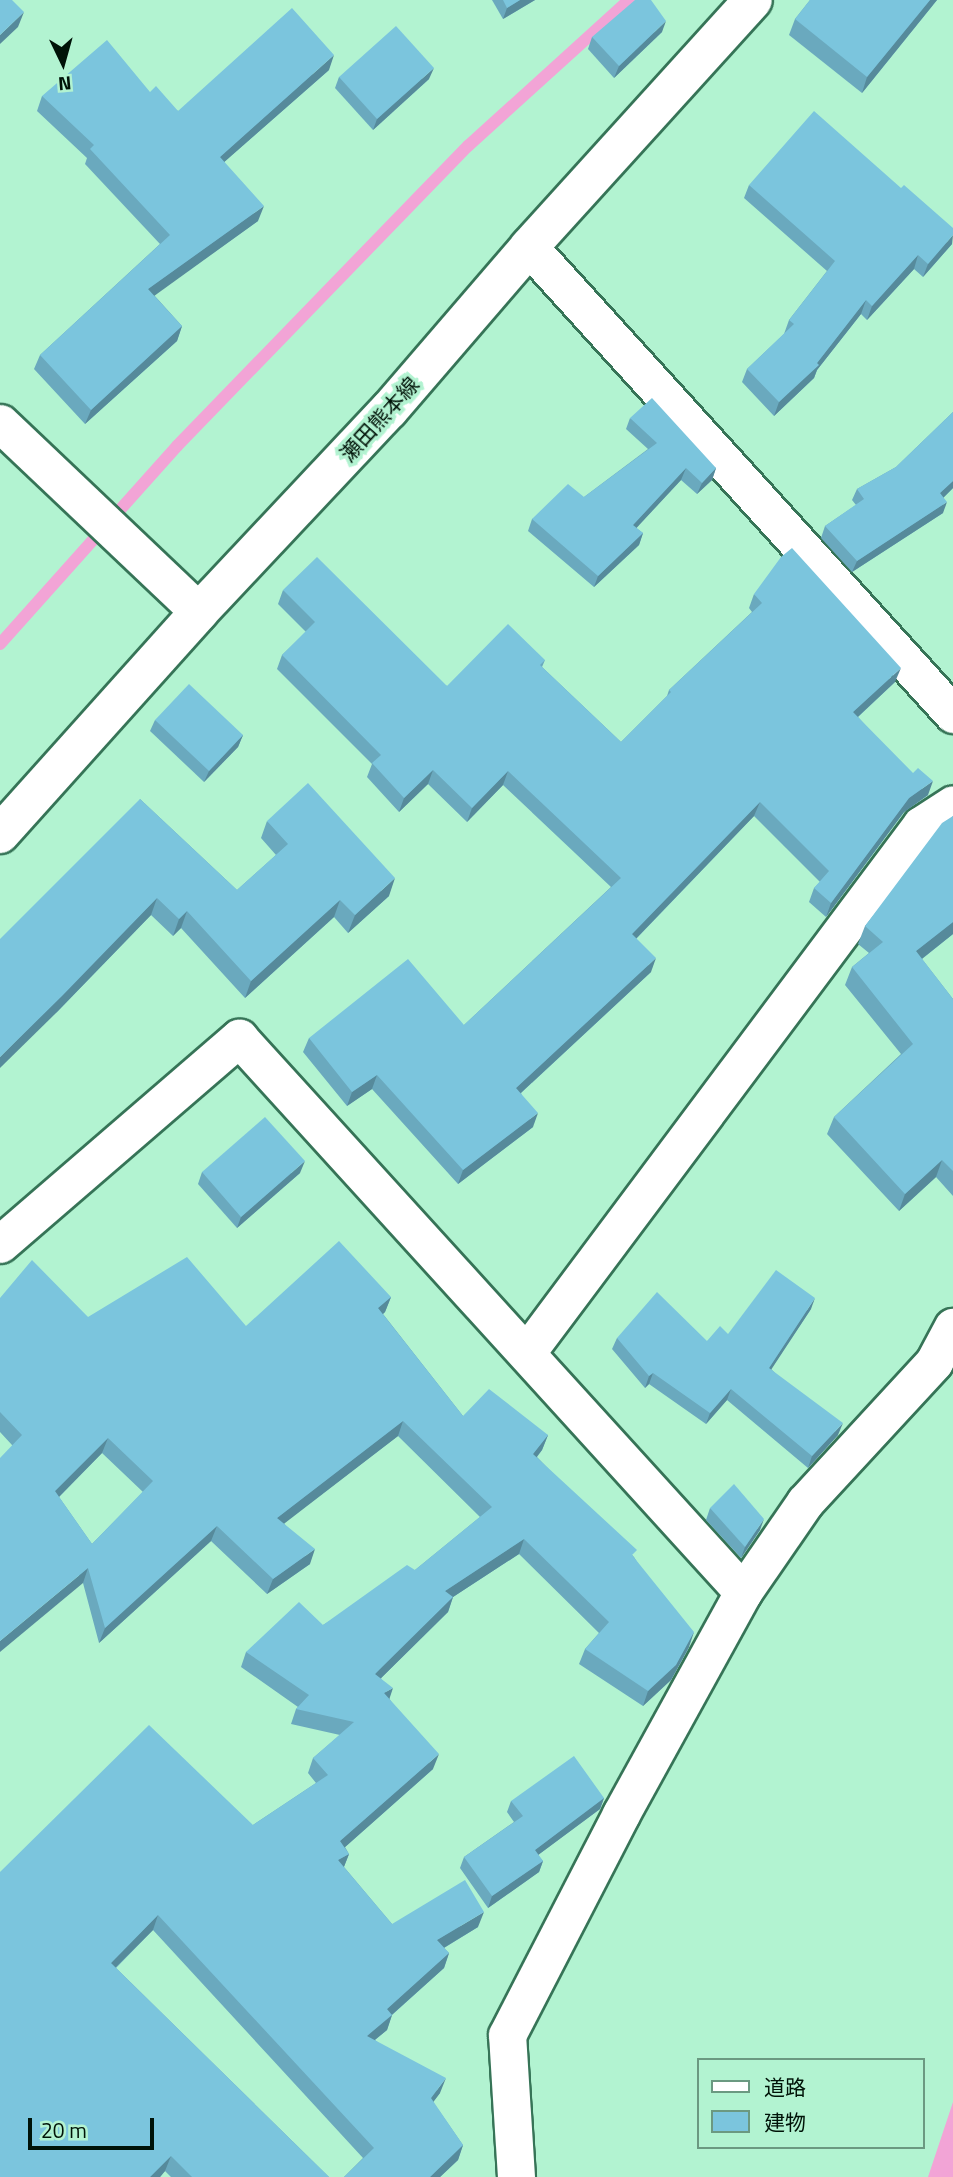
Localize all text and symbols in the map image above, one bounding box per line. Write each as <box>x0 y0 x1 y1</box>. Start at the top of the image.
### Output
north arrow <box>28 28 98 98</box>
text: N <box>57 69 73 99</box>
street label: 瀬田熊本線 <box>335 372 423 466</box>
legend <box>698 2058 925 2149</box>
text: 道路 <box>764 2071 806 2103</box>
scale bar <box>32 2104 158 2148</box>
text: 建物 <box>764 2106 806 2138</box>
text: 20 m <box>41 2114 87 2146</box>

